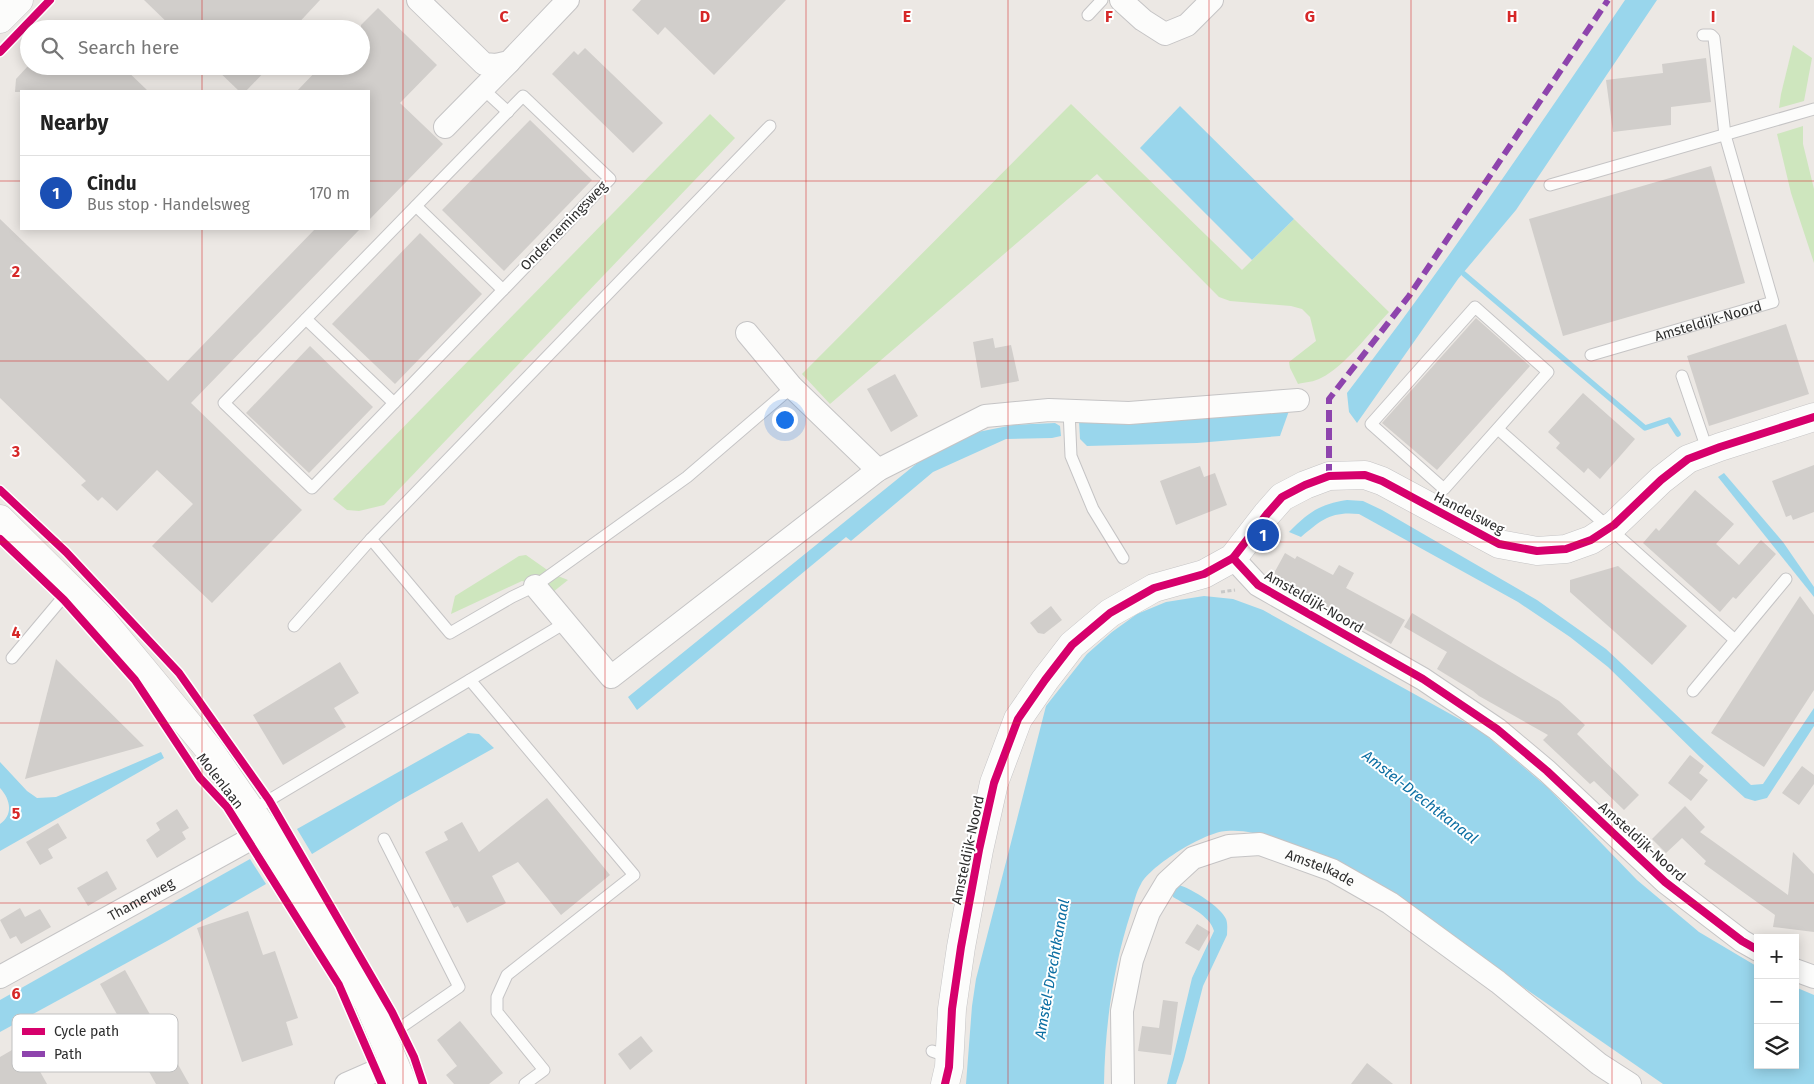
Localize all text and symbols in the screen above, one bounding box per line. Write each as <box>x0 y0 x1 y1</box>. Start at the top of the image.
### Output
text: C <box>499 7 509 26</box>
text: D <box>700 7 710 26</box>
text: E <box>903 7 911 26</box>
text: F <box>1105 7 1113 26</box>
text: G <box>1305 7 1315 26</box>
text: H <box>1507 7 1517 26</box>
text: I <box>1711 7 1715 26</box>
search box <box>20 20 370 75</box>
icon: search <box>38 34 66 62</box>
text: Search here <box>78 36 179 59</box>
text: Nearby <box>40 110 108 136</box>
text: Cindu <box>87 172 137 195</box>
street label: Ondernemingsweg <box>517 177 612 274</box>
text: 1 <box>52 184 60 203</box>
text: 170 m <box>309 184 350 203</box>
text: Bus stop · Handelsweg <box>87 195 250 214</box>
text: 2 <box>12 262 20 281</box>
street label: Amsteldijk-Noord <box>1652 297 1764 345</box>
your location <box>772 407 798 433</box>
text: 3 <box>11 442 20 461</box>
street label: Handelsweg <box>1431 488 1508 538</box>
pin: 1 <box>1247 516 1279 554</box>
street label: Amsteldijk-Noord <box>1262 567 1366 637</box>
text: 4 <box>11 623 21 642</box>
water label: Amstel-Drechtkanaal <box>1358 746 1481 848</box>
street label: Molenlaan <box>193 750 247 812</box>
street label: Amsteldijk-Noord <box>948 794 988 906</box>
street label: Amsteldijk-Noord <box>1595 799 1689 885</box>
text: 5 <box>12 804 21 823</box>
street label: Amstelkade <box>1283 845 1358 890</box>
street label: Thamerweg <box>105 874 178 924</box>
water label: Amstel-Drechtkanaal <box>1031 898 1073 1041</box>
map controls <box>1754 934 1799 1069</box>
button: + <box>1754 934 1799 979</box>
button: − <box>1754 979 1799 1024</box>
text: 6 <box>11 984 21 1003</box>
legend <box>12 1014 178 1072</box>
text: Cycle path <box>54 1023 119 1040</box>
button: layers <box>1754 1024 1799 1069</box>
text: Path <box>54 1046 82 1063</box>

